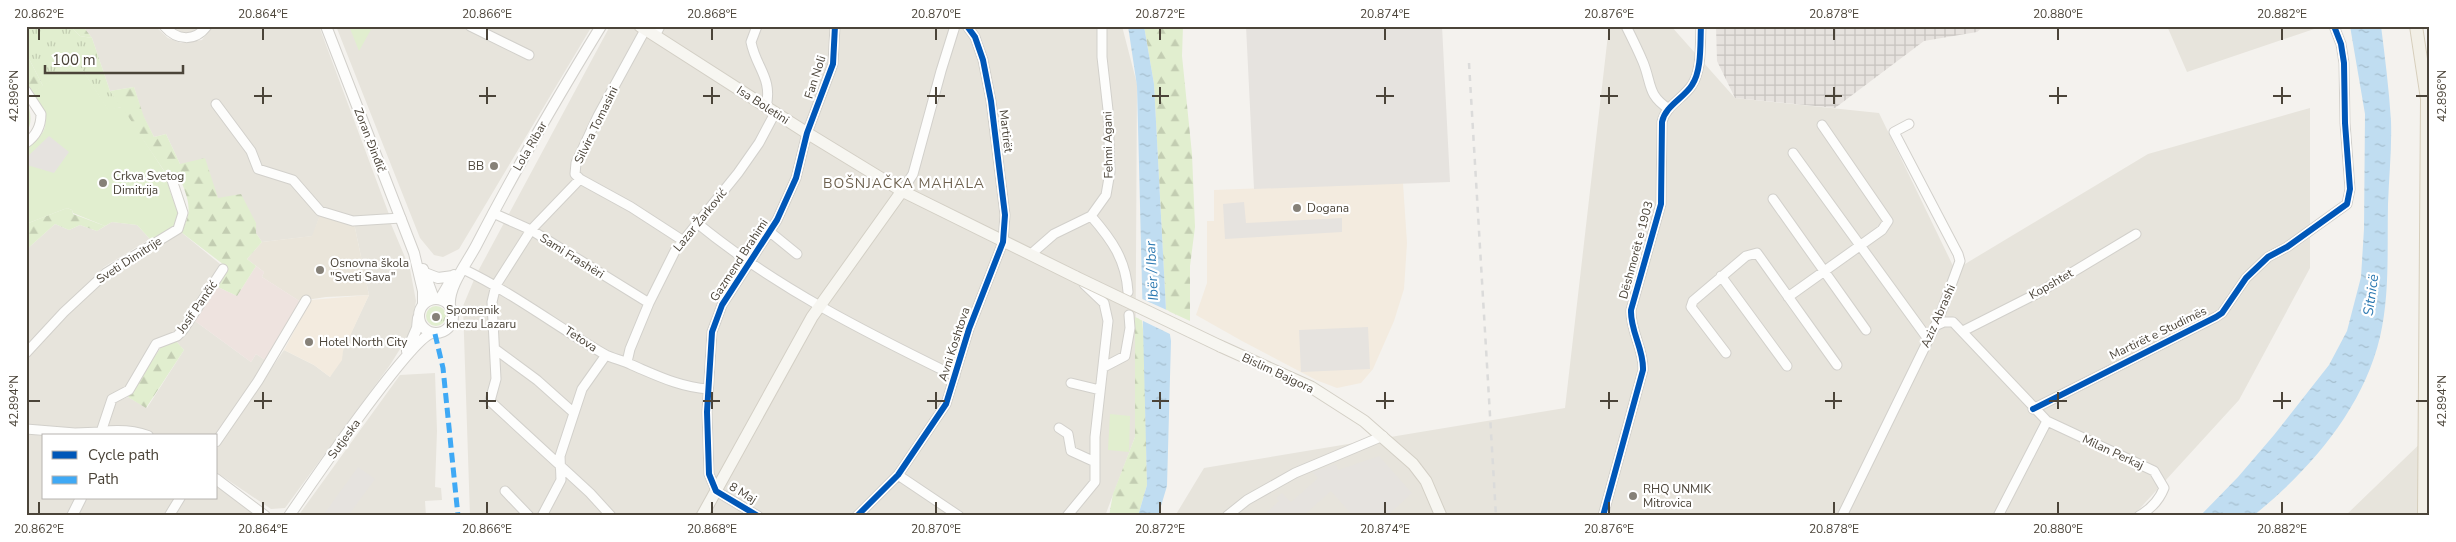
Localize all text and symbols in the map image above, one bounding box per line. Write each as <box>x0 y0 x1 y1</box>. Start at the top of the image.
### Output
text: 20.862°E <box>14 6 64 22</box>
text: 20.864°E <box>238 6 288 22</box>
text: 20.866°E <box>462 6 512 22</box>
text: 20.868°E <box>687 6 737 22</box>
text: 20.870°E <box>911 6 961 22</box>
text: 20.872°E <box>1135 6 1185 22</box>
text: 20.874°E <box>1360 6 1410 22</box>
text: 20.876°E <box>1584 6 1634 22</box>
text: 20.878°E <box>1809 6 1859 22</box>
text: 20.880°E <box>2033 6 2083 22</box>
text: 20.882°E <box>2257 6 2307 22</box>
scale bar <box>45 42 182 74</box>
text: 100 m <box>52 50 96 70</box>
street label: Fan Noli <box>801 53 829 101</box>
text: 42.896°N <box>6 70 22 122</box>
text: 42.896°N <box>2434 70 2450 122</box>
street label: Isa Boletini <box>734 82 792 128</box>
street label: Silvira Tomasini <box>570 84 622 166</box>
street label: Zoran Đinđič <box>350 105 390 175</box>
street label: Martirët <box>995 109 1017 154</box>
street label: Fehmi Agani <box>1099 111 1117 179</box>
street label: Lola Ribar <box>509 118 551 174</box>
place label: BB <box>468 158 484 174</box>
marker: BB <box>488 160 500 172</box>
place label: Crkva Svetog Dimitrija <box>113 168 184 198</box>
district label: BOŠNJAČKA MAHALA <box>823 174 985 193</box>
marker: Crkva Svetog Dimitrija <box>97 177 109 189</box>
street label: Lazar Žarković <box>670 185 731 255</box>
street label: Dëshmorët e 1903 <box>1615 199 1657 301</box>
place label: Dogana <box>1307 200 1349 216</box>
marker: Dogana <box>1291 202 1303 214</box>
street label: Gazmend Brahimi <box>706 216 772 304</box>
street label: Sami Frashëri <box>537 230 607 282</box>
street label: Sveti Dimitrije <box>93 233 165 287</box>
water label: Ibër / Ibar <box>1141 240 1163 301</box>
place label: Osnovna škola "Sveti Sava" <box>330 255 409 285</box>
marker: Osnovna škola "Sveti Sava" <box>314 264 326 276</box>
street label: Kopshtet <box>2026 265 2077 303</box>
water label: Sitnicë <box>2359 272 2383 317</box>
street label: Josif Pančić <box>173 277 221 337</box>
street label: Aziz Abrashi <box>1917 282 1959 350</box>
place label: Spomenik knezu Lazaru <box>446 302 516 332</box>
street label: Martirët e Studimës <box>2107 302 2209 363</box>
street label: Avni Koshtova <box>934 305 974 383</box>
marker: Spomenik knezu Lazaru <box>430 311 442 323</box>
street label: Tetova <box>562 323 600 355</box>
place label: Hotel North City <box>319 334 408 350</box>
marker: Hotel North City <box>303 336 315 348</box>
street label: Bislim Bajgora <box>1239 349 1317 397</box>
text: 42.894°N <box>6 375 22 427</box>
text: 42.894°N <box>2434 375 2450 427</box>
street label: Sutjeska <box>324 416 364 462</box>
street label: Milan Perkaj <box>2080 431 2146 473</box>
legend <box>42 434 218 500</box>
text: Cycle path <box>88 445 159 465</box>
text: Path <box>88 469 119 489</box>
street label: 8 Maj <box>726 478 760 508</box>
place label: RHQ UNMIK Mitrovica <box>1643 481 1711 511</box>
marker: RHQ UNMIK Mitrovica <box>1627 490 1639 502</box>
text: 20.862°E <box>14 521 64 537</box>
text: 20.864°E <box>238 521 288 537</box>
text: 20.866°E <box>462 521 512 537</box>
text: 20.868°E <box>687 521 737 537</box>
text: 20.870°E <box>911 521 961 537</box>
text: 20.872°E <box>1135 521 1185 537</box>
text: 20.874°E <box>1360 521 1410 537</box>
text: 20.876°E <box>1584 521 1634 537</box>
text: 20.878°E <box>1809 521 1859 537</box>
text: 20.880°E <box>2033 521 2083 537</box>
text: 20.882°E <box>2257 521 2307 537</box>

